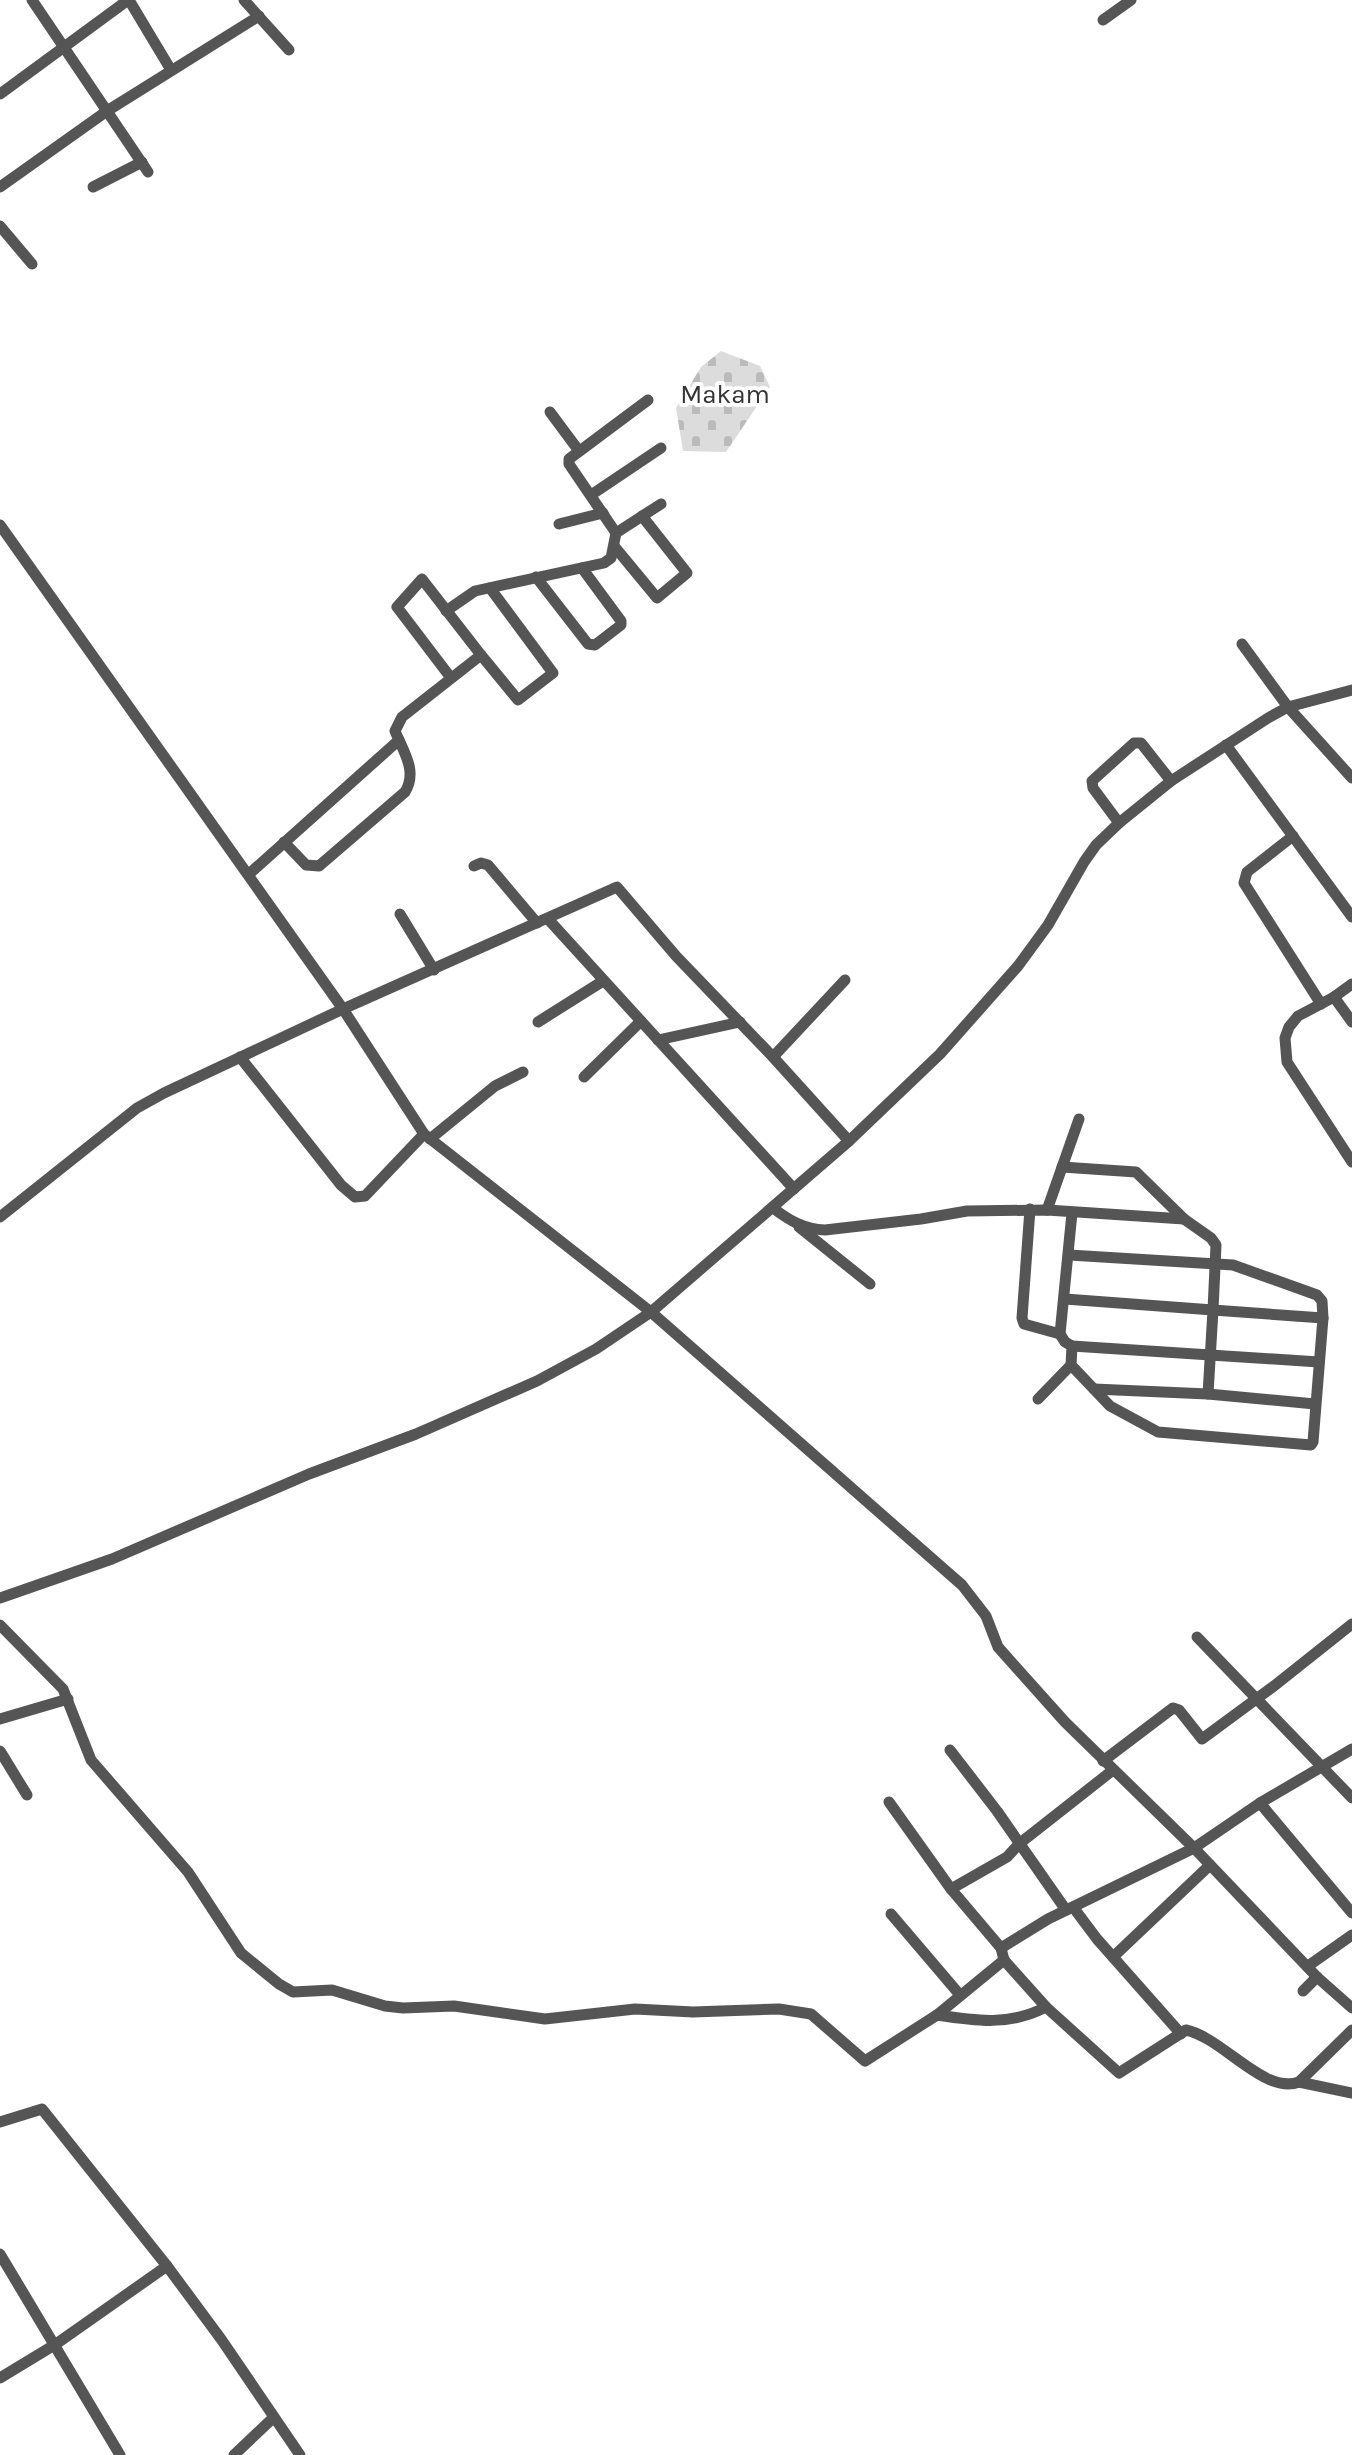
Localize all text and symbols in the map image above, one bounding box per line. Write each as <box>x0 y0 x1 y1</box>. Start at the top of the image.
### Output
park label: Makam <box>680 379 770 410</box>

